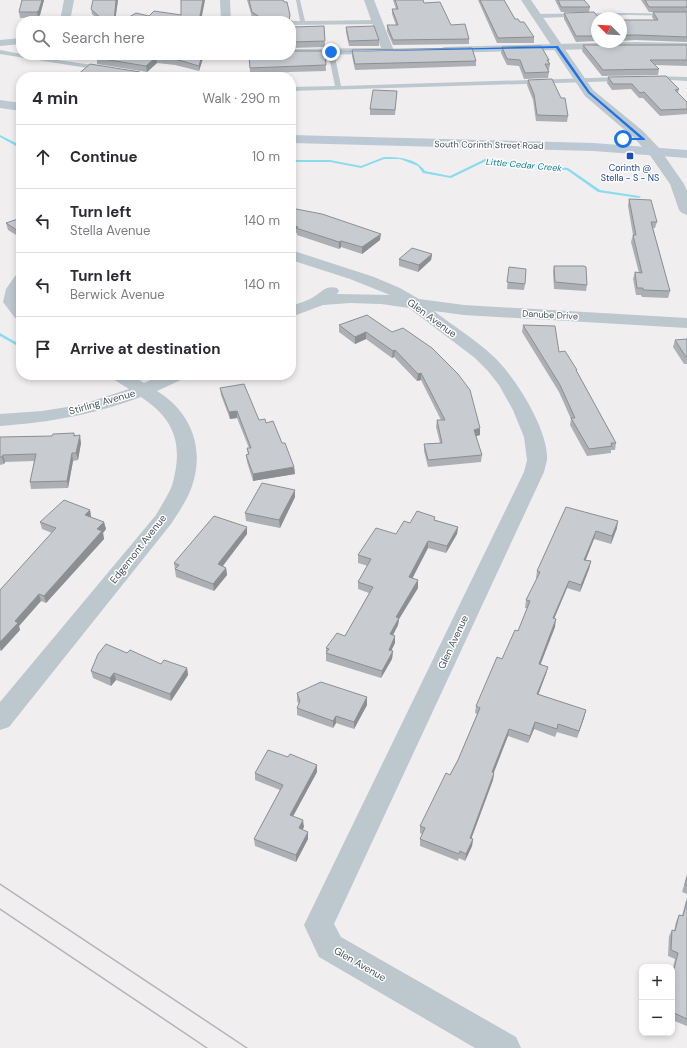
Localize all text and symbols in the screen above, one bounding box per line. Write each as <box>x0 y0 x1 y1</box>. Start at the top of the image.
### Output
north arrow <box>591 12 627 48</box>
search box <box>16 16 296 60</box>
icon: search <box>30 27 52 49</box>
text: Search here <box>62 28 145 48</box>
route end <box>322 43 340 61</box>
text: 4 min <box>32 87 78 109</box>
text: Walk · 290 m <box>203 90 280 107</box>
route start <box>614 130 632 148</box>
street label: South Corinth Street Road <box>434 138 544 152</box>
icon: ahead <box>32 146 54 168</box>
text: Continue <box>70 147 138 167</box>
text: 10 m <box>252 148 280 165</box>
marker: Corinth @ Stella - S - NS <box>625 151 635 161</box>
water label: Little Cedar Creek <box>486 156 563 174</box>
place label: Corinth @ Stella - S - NS <box>601 162 659 184</box>
text: Turn left <box>70 202 131 222</box>
icon: left <box>32 210 54 232</box>
text: 140 m <box>244 212 280 229</box>
text: Stella Avenue <box>70 222 150 239</box>
text: Turn left <box>70 266 131 286</box>
icon: left <box>32 274 54 296</box>
text: 140 m <box>244 276 280 293</box>
text: Berwick Avenue <box>70 286 165 303</box>
street label: Glen Avenue <box>405 296 459 340</box>
street label: Danube Drive <box>522 308 578 322</box>
icon: arrive <box>32 338 54 360</box>
text: Arrive at destination <box>70 339 221 359</box>
street label: Stirling Avenue <box>67 386 137 418</box>
street label: Edgemont Avenue <box>107 512 169 586</box>
street label: Glen Avenue <box>435 613 471 671</box>
street label: Glen Avenue <box>332 944 389 984</box>
map controls <box>639 964 675 1036</box>
button: + <box>639 964 675 1000</box>
button: − <box>639 1000 675 1036</box>

